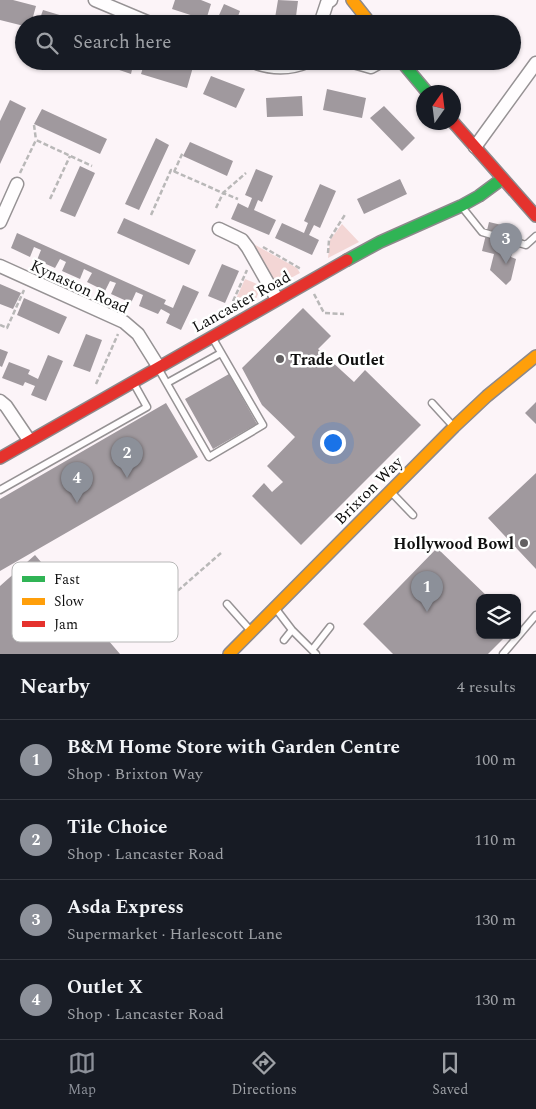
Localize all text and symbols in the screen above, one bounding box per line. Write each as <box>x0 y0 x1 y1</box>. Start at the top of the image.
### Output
search box <box>15 15 521 70</box>
text: Search here <box>73 28 172 57</box>
icon: search <box>33 29 61 57</box>
north arrow <box>416 85 461 130</box>
pin: 3 <box>490 223 522 264</box>
street label: Kynaston Road <box>26 254 133 320</box>
street label: Lancaster Road <box>188 265 295 339</box>
place label: Trade Outlet <box>290 348 385 372</box>
marker: Trade Outlet <box>274 353 286 365</box>
your location <box>320 430 346 456</box>
pin: 2 <box>111 437 143 478</box>
street label: Brixton Way <box>329 450 409 530</box>
pin: 4 <box>61 462 93 503</box>
place label: Hollywood Bowl <box>393 532 514 556</box>
marker: Hollywood Bowl <box>518 537 530 549</box>
legend <box>12 562 178 642</box>
text: Fast <box>54 569 80 590</box>
pin: 1 <box>411 571 443 612</box>
text: Slow <box>54 591 84 612</box>
map controls <box>476 594 521 639</box>
button: layers <box>476 594 521 639</box>
text: Jam <box>54 614 78 635</box>
text: Nearby <box>20 671 90 703</box>
text: 4 results <box>457 675 516 699</box>
text: B&M Home Store with Garden Centre <box>67 733 400 762</box>
text: 1 <box>32 748 40 772</box>
text: 100 m <box>474 748 516 772</box>
text: Shop · Brixton Way <box>67 762 203 786</box>
text: Tile Choice <box>67 813 168 842</box>
text: 2 <box>32 828 40 852</box>
text: 110 m <box>474 828 516 852</box>
text: Shop · Lancaster Road <box>67 842 224 866</box>
text: Asda Express <box>67 893 184 922</box>
text: 3 <box>32 908 40 932</box>
text: 130 m <box>474 908 516 932</box>
text: Supermarket · Harlescott Lane <box>67 922 283 946</box>
text: Outlet X <box>67 973 143 1002</box>
text: 4 <box>32 988 40 1012</box>
text: 130 m <box>474 988 516 1012</box>
text: Shop · Lancaster Road <box>67 1002 224 1026</box>
tab: Map <box>68 1049 96 1100</box>
tab: Directions <box>231 1049 297 1100</box>
tab: Saved <box>432 1049 468 1100</box>

